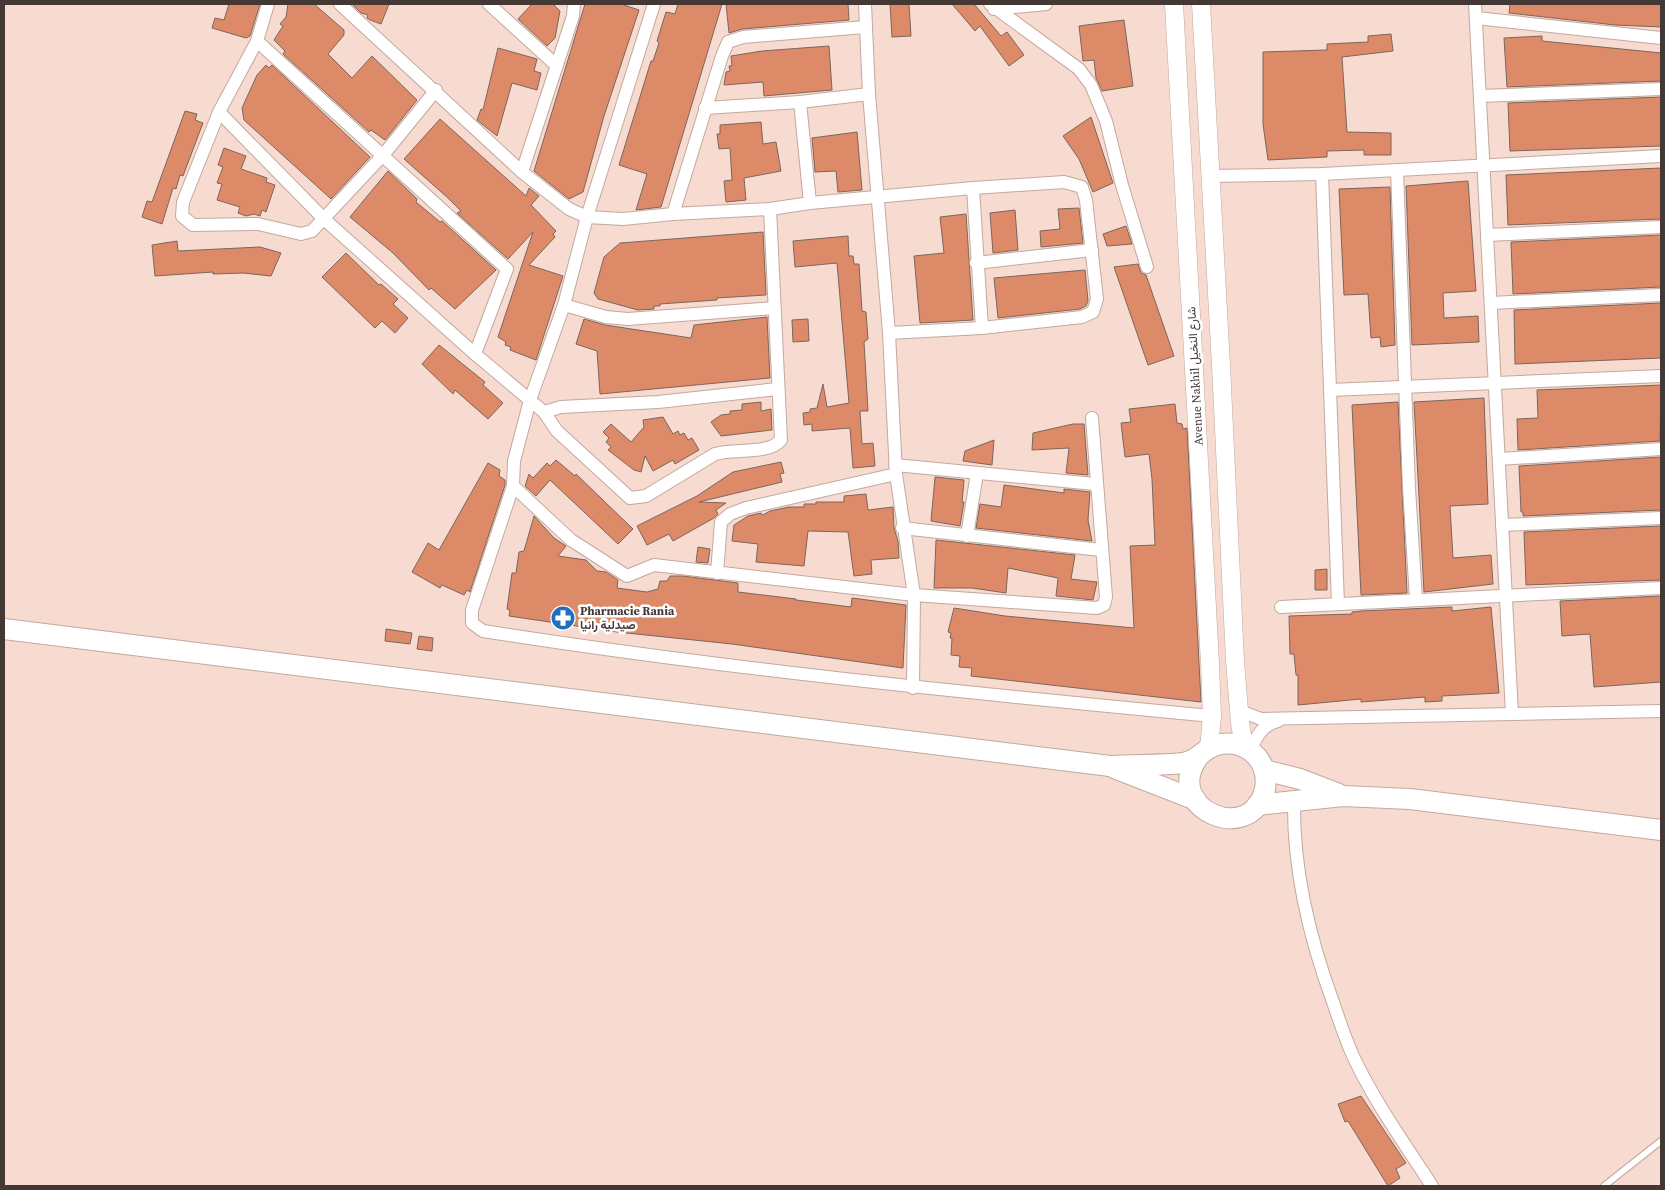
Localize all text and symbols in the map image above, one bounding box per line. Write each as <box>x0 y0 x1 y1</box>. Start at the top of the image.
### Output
street label: Avenue Nakhil شارع النخيل <box>1183 306 1208 446</box>
place label: Pharmacie Rania صيدلية رانيا <box>580 603 675 633</box>
pharmacy icon: Pharmacie Rania صيدلية رانيا <box>550 605 576 631</box>

